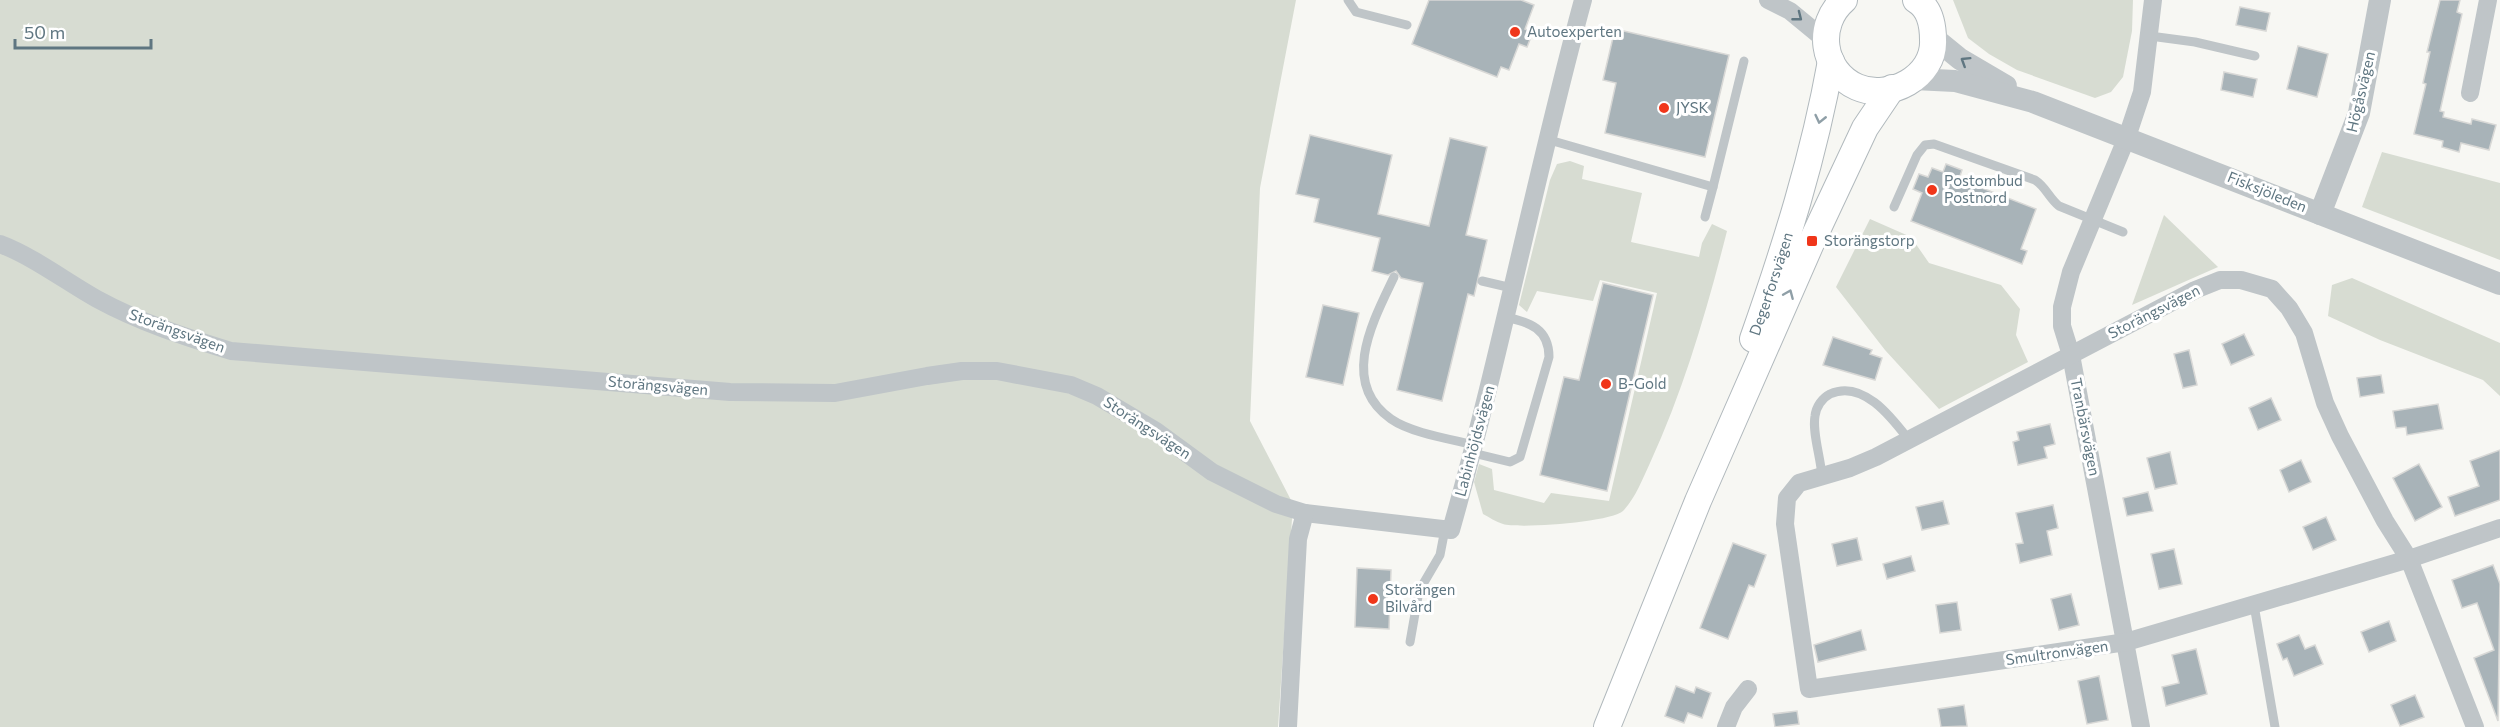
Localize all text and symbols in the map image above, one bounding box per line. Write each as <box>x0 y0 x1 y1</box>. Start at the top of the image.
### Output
one-way arrow <box>1791 10 1802 21</box>
scale bar <box>15 12 152 50</box>
text: 50 m <box>24 21 65 43</box>
place label: Autoexperten <box>1527 22 1622 40</box>
marker: Autoexperten <box>1508 25 1522 39</box>
street label: Högåsvägen <box>2342 50 2378 134</box>
one-way arrow <box>1961 57 1972 68</box>
place label: JYSK <box>1676 98 1709 116</box>
marker: JYSK <box>1657 101 1671 115</box>
one-way arrow <box>1814 113 1827 123</box>
street label: Fisksjöleden <box>2225 167 2310 215</box>
place label: Postombud Postnord <box>1944 171 2023 206</box>
marker: Postombud Postnord <box>1925 183 1939 197</box>
street label: Degerforsvägen <box>1745 230 1796 338</box>
place label: Storängstorp <box>1824 231 1915 249</box>
marker: Storängstorp <box>1805 234 1819 248</box>
street label: Storängsvägen <box>2105 280 2202 342</box>
one-way arrow <box>1782 289 1794 300</box>
street label: Storängsvägen <box>127 304 228 356</box>
street label: Storängsvägen <box>607 372 709 398</box>
place label: B-Gold <box>1618 374 1666 392</box>
street label: Tranbärsvägen <box>2068 376 2104 477</box>
marker: B-Gold <box>1599 377 1613 391</box>
street label: Labinhöjdsvägen <box>1451 383 1498 498</box>
street label: Storängsvägen <box>1101 392 1195 462</box>
place label: Storängen Bilvård <box>1385 580 1455 615</box>
marker: Storängen Bilvård <box>1366 592 1380 606</box>
street label: Smultronvägen <box>2005 636 2109 668</box>

